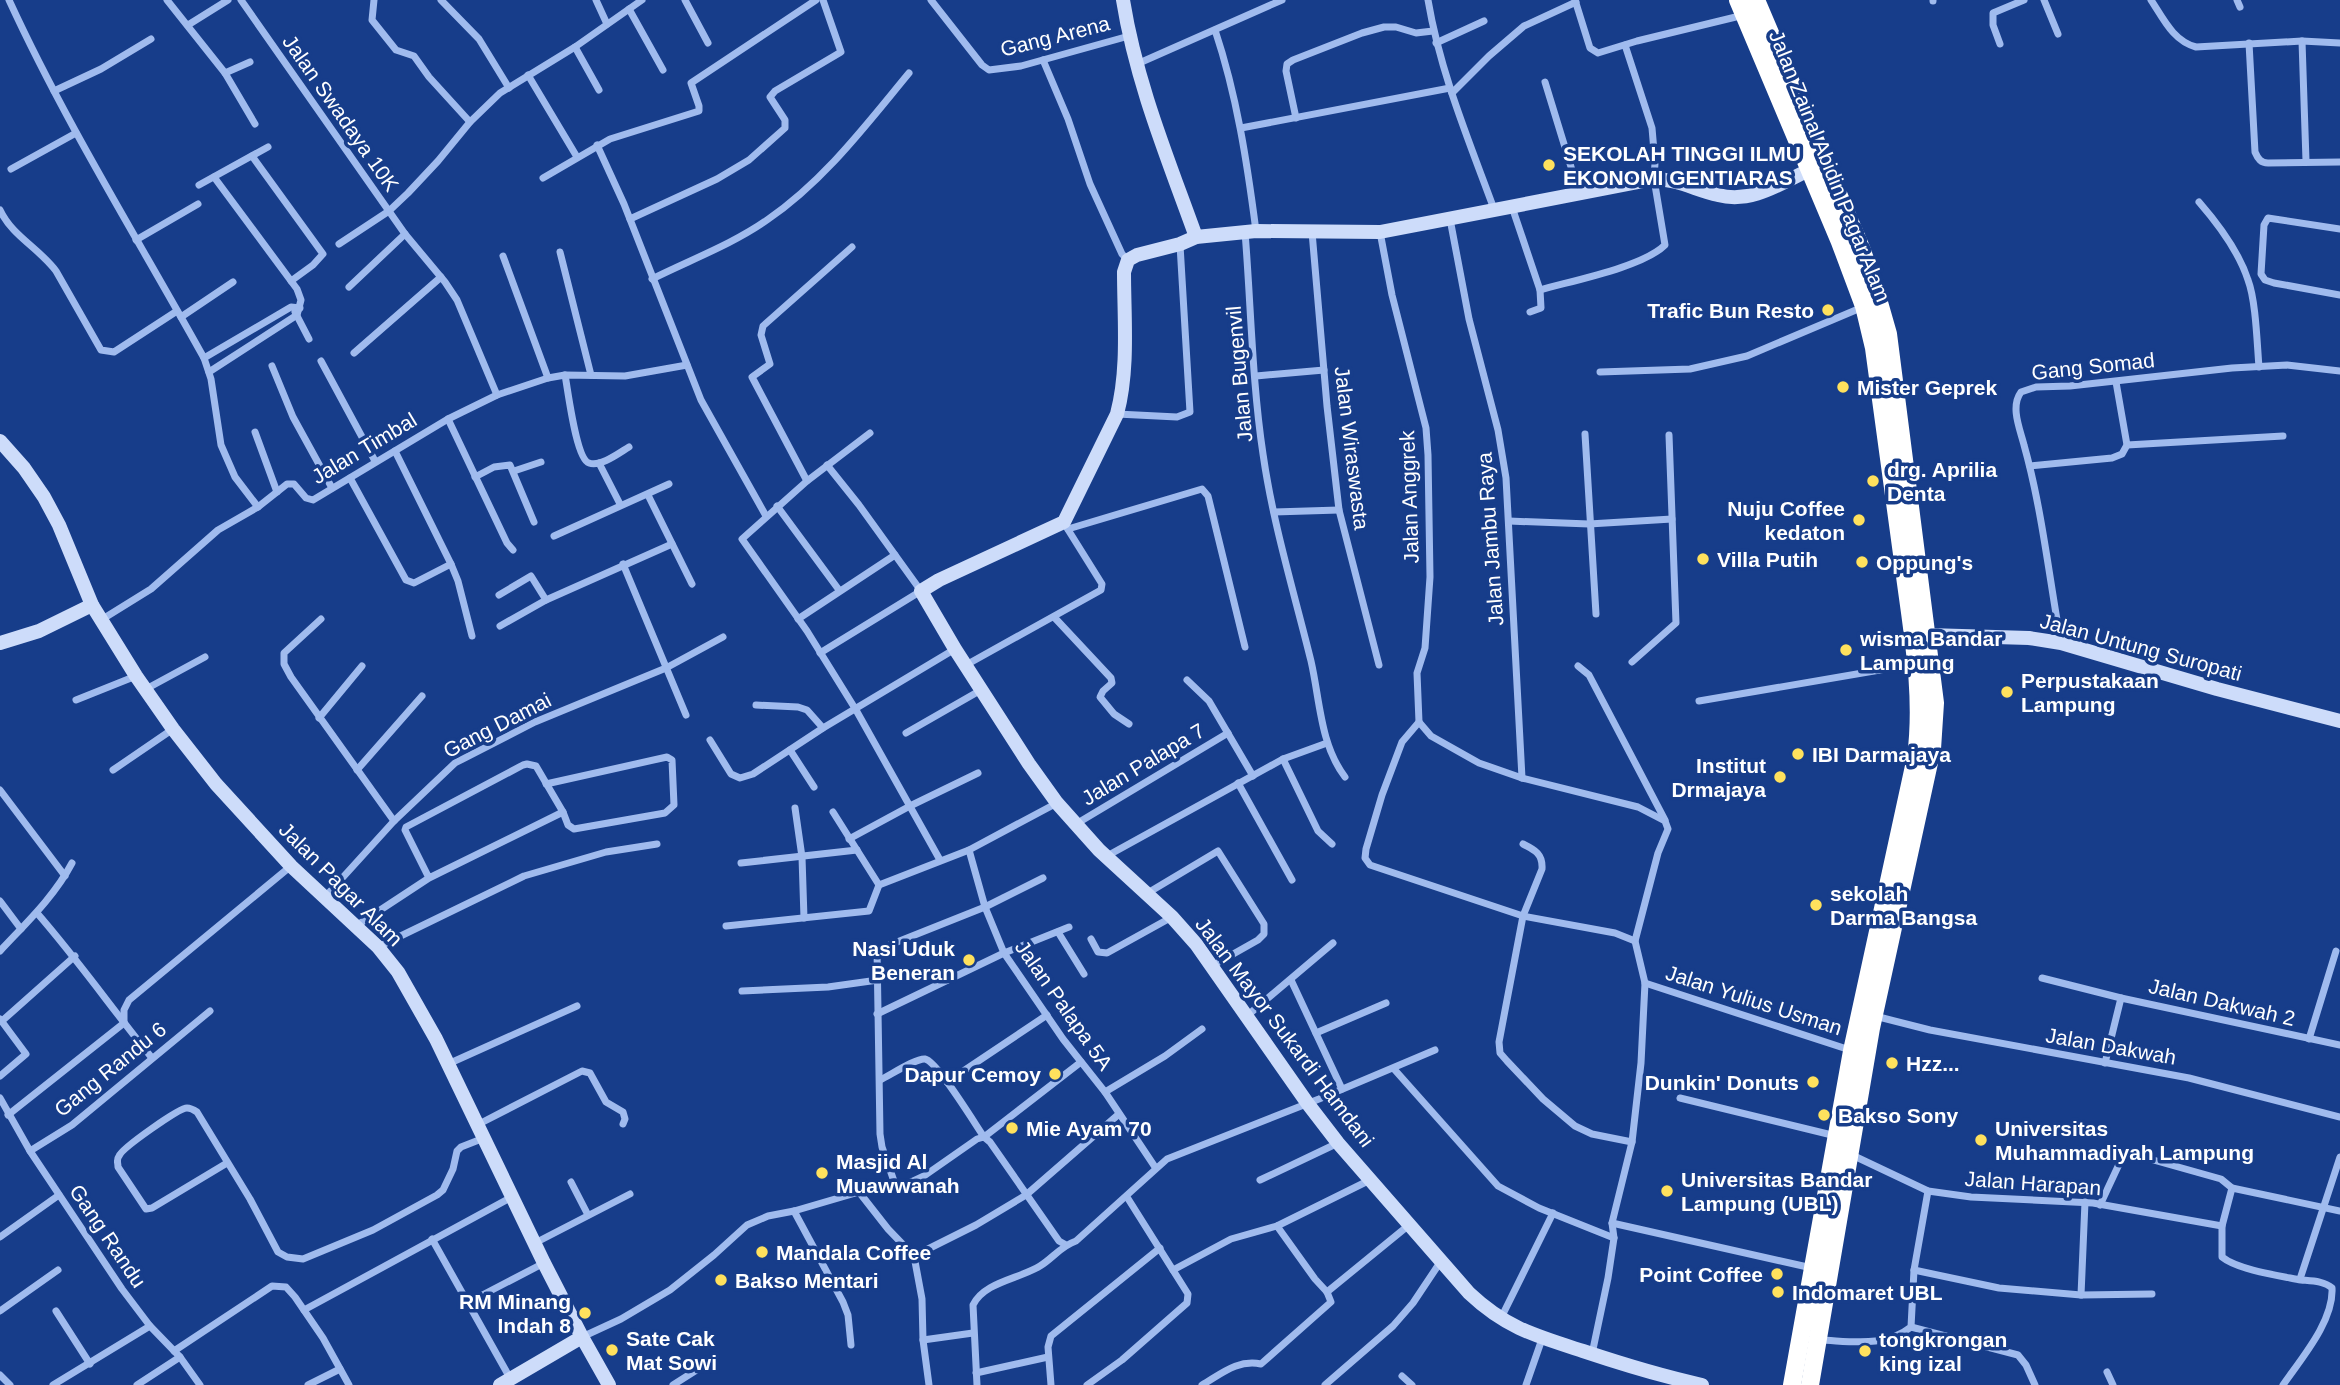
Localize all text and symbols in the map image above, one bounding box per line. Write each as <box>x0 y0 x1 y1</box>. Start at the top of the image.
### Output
street label: Gang Arena <box>998 11 1112 61</box>
street label: Jalan Zainal Abidin Pagar Alam <box>1765 27 1895 305</box>
street label: Jalan Swadaya 10K <box>278 30 404 196</box>
place label: SEKOLAH TINGGI ILMU EKONOMI GENTIARAS <box>1563 142 1801 189</box>
marker: SEKOLAH TINGGI ILMU EKONOMI GENTIARAS <box>1541 157 1557 173</box>
place label: Trafic Bun Resto <box>1647 299 1814 322</box>
marker: Trafic Bun Resto <box>1820 302 1836 318</box>
street label: Jalan Bugenvil <box>1222 305 1256 443</box>
street label: Gang Somad <box>2030 348 2156 384</box>
street label: Jalan Wiraswasta <box>1331 365 1373 531</box>
place label: Mister Geprek <box>1857 376 1997 399</box>
marker: Mister Geprek <box>1835 379 1851 395</box>
street label: Jalan Timbal <box>308 408 420 488</box>
street label: Jalan Anggrek <box>1395 430 1423 564</box>
street label: Jalan Jambu Raya <box>1472 451 1508 627</box>
place label: drg. Aprilia Denta <box>1887 458 1997 505</box>
marker: drg. Aprilia Denta <box>1865 473 1881 489</box>
place label: Nuju Coffee kedaton <box>1727 497 1845 544</box>
marker: Nuju Coffee kedaton <box>1851 512 1867 528</box>
place label: Villa Putih <box>1717 548 1818 571</box>
marker: Villa Putih <box>1695 551 1711 567</box>
place label: Oppung's <box>1876 551 1973 574</box>
marker: Oppung's <box>1854 554 1870 570</box>
street label: Jalan Untung Suropati <box>2038 609 2244 685</box>
place label: wisma Bandar Lampung <box>1859 627 2002 674</box>
marker: wisma Bandar Lampung <box>1838 642 1854 658</box>
place label: Perpustakaan Lampung <box>2021 669 2159 716</box>
marker: Perpustakaan Lampung <box>1999 684 2015 700</box>
street label: Gang Damai <box>439 688 555 762</box>
street label: Jalan Palapa 7 <box>1078 718 1208 810</box>
place label: IBI Darmajaya <box>1812 743 1951 766</box>
marker: IBI Darmajaya <box>1790 746 1806 762</box>
place label: Institut Drmajaya <box>1671 754 1766 801</box>
marker: Institut Drmajaya <box>1772 769 1788 785</box>
street label: Jalan Pagar Alam <box>275 818 407 950</box>
place label: sekolah Darma Bangsa <box>1830 882 1977 929</box>
marker: sekolah Darma Bangsa <box>1808 897 1824 913</box>
street label: Jalan Mayor Sukardi Hamdani <box>1191 913 1379 1151</box>
street label: Jalan Palapa 5A <box>1011 936 1117 1074</box>
place label: Nasi Uduk Beneran <box>852 937 955 984</box>
marker: Nasi Uduk Beneran <box>961 952 977 968</box>
street label: Jalan Yulius Usman <box>1663 961 1845 1039</box>
street label: Jalan Dakwah 2 <box>2147 974 2297 1030</box>
street label: Gang Randu 6 <box>50 1017 170 1121</box>
street label: Jalan Dakwah <box>2044 1023 2178 1069</box>
place label: Hzz... <box>1906 1052 1960 1075</box>
marker: Hzz... <box>1884 1055 1900 1071</box>
place label: Dapur Cemoy <box>904 1063 1041 1086</box>
marker: Dapur Cemoy <box>1047 1066 1063 1082</box>
place label: Dunkin' Donuts <box>1645 1071 1799 1094</box>
marker: Dunkin' Donuts <box>1805 1074 1821 1090</box>
place label: Bakso Sony <box>1838 1104 1959 1127</box>
marker: Bakso Sony <box>1816 1107 1832 1123</box>
place label: Mie Ayam 70 <box>1026 1117 1152 1140</box>
place label: Universitas Muhammadiyah Lampung <box>1995 1117 2254 1164</box>
marker: Mie Ayam 70 <box>1004 1120 1020 1136</box>
marker: Universitas Muhammadiyah Lampung <box>1973 1132 1989 1148</box>
place label: Masjid Al Muawwanah <box>836 1150 960 1197</box>
marker: Masjid Al Muawwanah <box>814 1165 830 1181</box>
street label: Jalan Harapan <box>1964 1167 2102 1199</box>
place label: Universitas Bandar Lampung (UBL) <box>1681 1168 1872 1215</box>
street label: Gang Randu <box>65 1180 151 1292</box>
marker: Universitas Bandar Lampung (UBL) <box>1659 1183 1675 1199</box>
place label: Mandala Coffee <box>776 1241 931 1264</box>
marker: Mandala Coffee <box>754 1244 770 1260</box>
place label: Point Coffee <box>1639 1263 1763 1286</box>
marker: Point Coffee <box>1769 1266 1785 1282</box>
place label: Bakso Mentari <box>735 1269 879 1292</box>
marker: Bakso Mentari <box>713 1272 729 1288</box>
place label: Indomaret UBL <box>1792 1281 1943 1304</box>
marker: Indomaret UBL <box>1770 1284 1786 1300</box>
place label: RM Minang Indah 8 <box>459 1290 571 1337</box>
marker: RM Minang Indah 8 <box>577 1305 593 1321</box>
place label: Sate Cak Mat Sowi <box>626 1327 717 1374</box>
place label: tongkrongan king izal <box>1879 1328 2007 1375</box>
marker: Sate Cak Mat Sowi <box>604 1342 620 1358</box>
marker: tongkrongan king izal <box>1857 1343 1873 1359</box>

